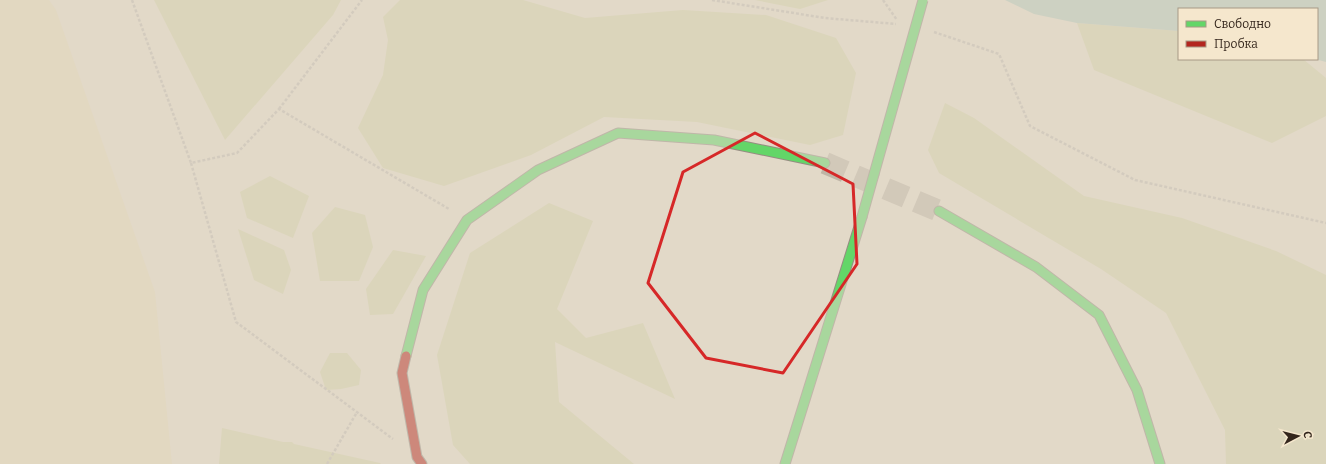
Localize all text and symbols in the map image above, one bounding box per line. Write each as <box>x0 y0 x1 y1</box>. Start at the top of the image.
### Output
legend <box>1178 8 1318 60</box>
text: Свободно <box>1214 17 1271 31</box>
text: Пробка <box>1214 37 1258 51</box>
north arrow <box>1278 416 1318 456</box>
text: С <box>1301 431 1314 439</box>

